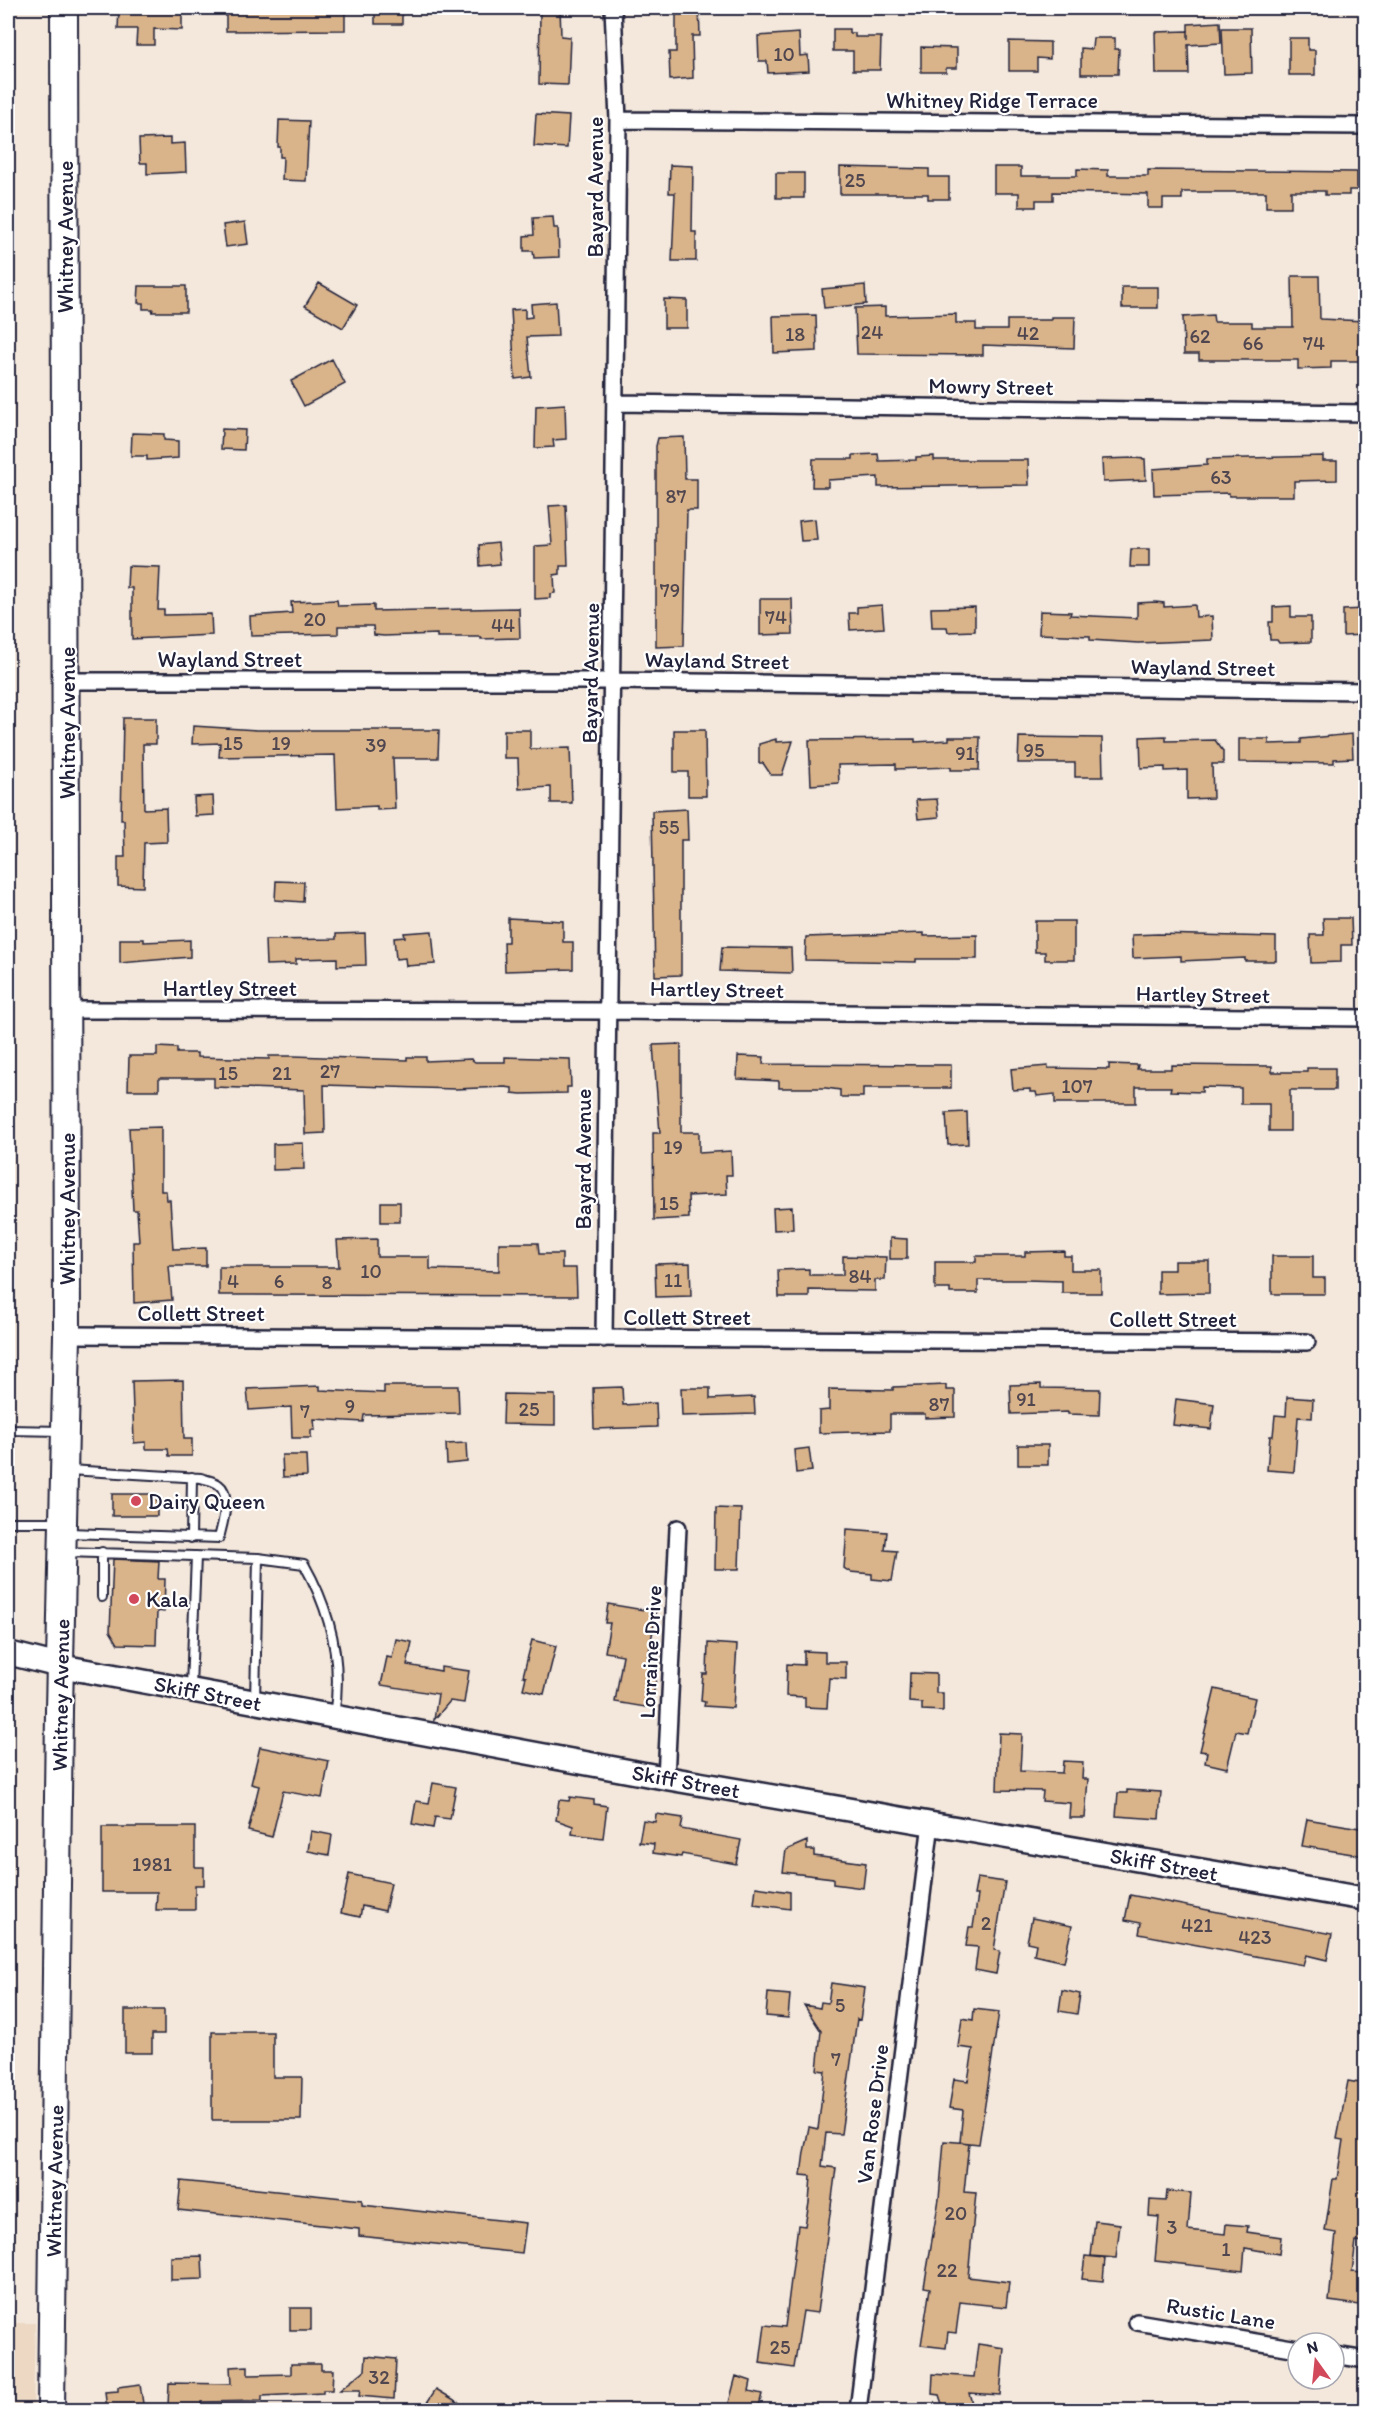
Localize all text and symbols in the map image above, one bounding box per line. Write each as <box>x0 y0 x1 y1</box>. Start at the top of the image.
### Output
house number: 10 <box>773 42 795 66</box>
street label: Whitney Ridge Terrace <box>886 87 1098 114</box>
street label: Bayard Avenue <box>582 117 609 257</box>
street label: Whitney Avenue <box>52 161 79 313</box>
house number: 25 <box>844 168 866 192</box>
house number: 24 <box>861 320 883 344</box>
house number: 42 <box>1017 321 1040 345</box>
house number: 18 <box>785 322 805 346</box>
house number: 62 <box>1189 324 1211 348</box>
house number: 66 <box>1242 331 1264 355</box>
house number: 74 <box>1303 331 1325 355</box>
street label: Mowry Street <box>928 372 1054 401</box>
house number: 63 <box>1210 465 1232 489</box>
house number: 87 <box>666 484 687 508</box>
house number: 79 <box>660 578 680 602</box>
street label: Bayard Avenue <box>576 602 605 744</box>
house number: 74 <box>765 605 787 629</box>
house number: 20 <box>304 607 326 631</box>
house number: 44 <box>491 613 515 637</box>
street label: Wayland Street <box>158 646 302 673</box>
street label: Wayland Street <box>644 646 790 675</box>
street label: Whitney Avenue <box>54 647 81 799</box>
street label: Wayland Street <box>1130 653 1276 682</box>
house number: 15 <box>223 731 243 755</box>
house number: 19 <box>271 731 291 755</box>
house number: 39 <box>365 733 387 757</box>
house number: 95 <box>1024 738 1044 762</box>
house number: 91 <box>955 741 975 765</box>
house number: 55 <box>659 815 680 839</box>
street label: Hartley Street <box>163 975 297 1002</box>
street label: Hartley Street <box>650 975 784 1004</box>
street label: Hartley Street <box>1136 980 1270 1009</box>
house number: 27 <box>320 1059 340 1083</box>
house number: 15 <box>218 1061 238 1085</box>
house number: 21 <box>272 1061 292 1085</box>
house number: 107 <box>1061 1074 1093 1098</box>
street label: Bayard Avenue <box>570 1089 597 1229</box>
street label: Whitney Avenue <box>54 1133 81 1285</box>
house number: 19 <box>663 1135 683 1159</box>
house number: 15 <box>659 1191 679 1215</box>
house number: 10 <box>360 1259 382 1283</box>
house number: 84 <box>849 1264 871 1288</box>
house number: 11 <box>664 1268 682 1292</box>
house number: 4 <box>227 1269 239 1293</box>
house number: 6 <box>274 1269 284 1293</box>
house number: 8 <box>322 1270 333 1294</box>
street label: Collett Street <box>137 1300 265 1327</box>
street label: Collett Street <box>623 1304 751 1331</box>
street label: Collett Street <box>1109 1306 1237 1333</box>
house number: 91 <box>1016 1387 1036 1411</box>
house number: 87 <box>929 1392 950 1416</box>
house number: 9 <box>345 1394 355 1418</box>
house number: 25 <box>518 1397 540 1421</box>
house number: 7 <box>300 1399 310 1423</box>
place label: Dairy Queen <box>148 1488 266 1515</box>
marker: Dairy Queen <box>129 1494 143 1508</box>
street label: Lorraine Drive <box>634 1585 667 1719</box>
place label: Kala <box>146 1586 189 1613</box>
marker: Kala <box>127 1592 141 1606</box>
street label: Whitney Avenue <box>46 1618 75 1772</box>
street label: Skiff Street <box>152 1670 264 1717</box>
street label: Skiff Street <box>630 1759 742 1804</box>
street label: Skiff Street <box>1108 1842 1220 1887</box>
house number: 1981 <box>132 1852 172 1876</box>
house number: 2 <box>981 1911 992 1935</box>
house number: 421 <box>1181 1913 1213 1937</box>
house number: 423 <box>1238 1925 1272 1949</box>
house number: 5 <box>835 1993 845 2017</box>
street label: Van Rose Drive <box>851 2043 894 2185</box>
house number: 7 <box>831 2047 841 2071</box>
street label: Whitney Avenue <box>40 2104 69 2258</box>
house number: 20 <box>945 2201 967 2225</box>
house number: 3 <box>1167 2215 1178 2239</box>
house number: 1 <box>1221 2237 1231 2261</box>
house number: 22 <box>936 2258 958 2282</box>
street label: Rustic Lane <box>1165 2292 1277 2335</box>
north arrow <box>1286 2331 1346 2391</box>
house number: 25 <box>769 2335 791 2359</box>
text: N <box>1305 2336 1320 2358</box>
house number: 32 <box>368 2365 390 2389</box>

